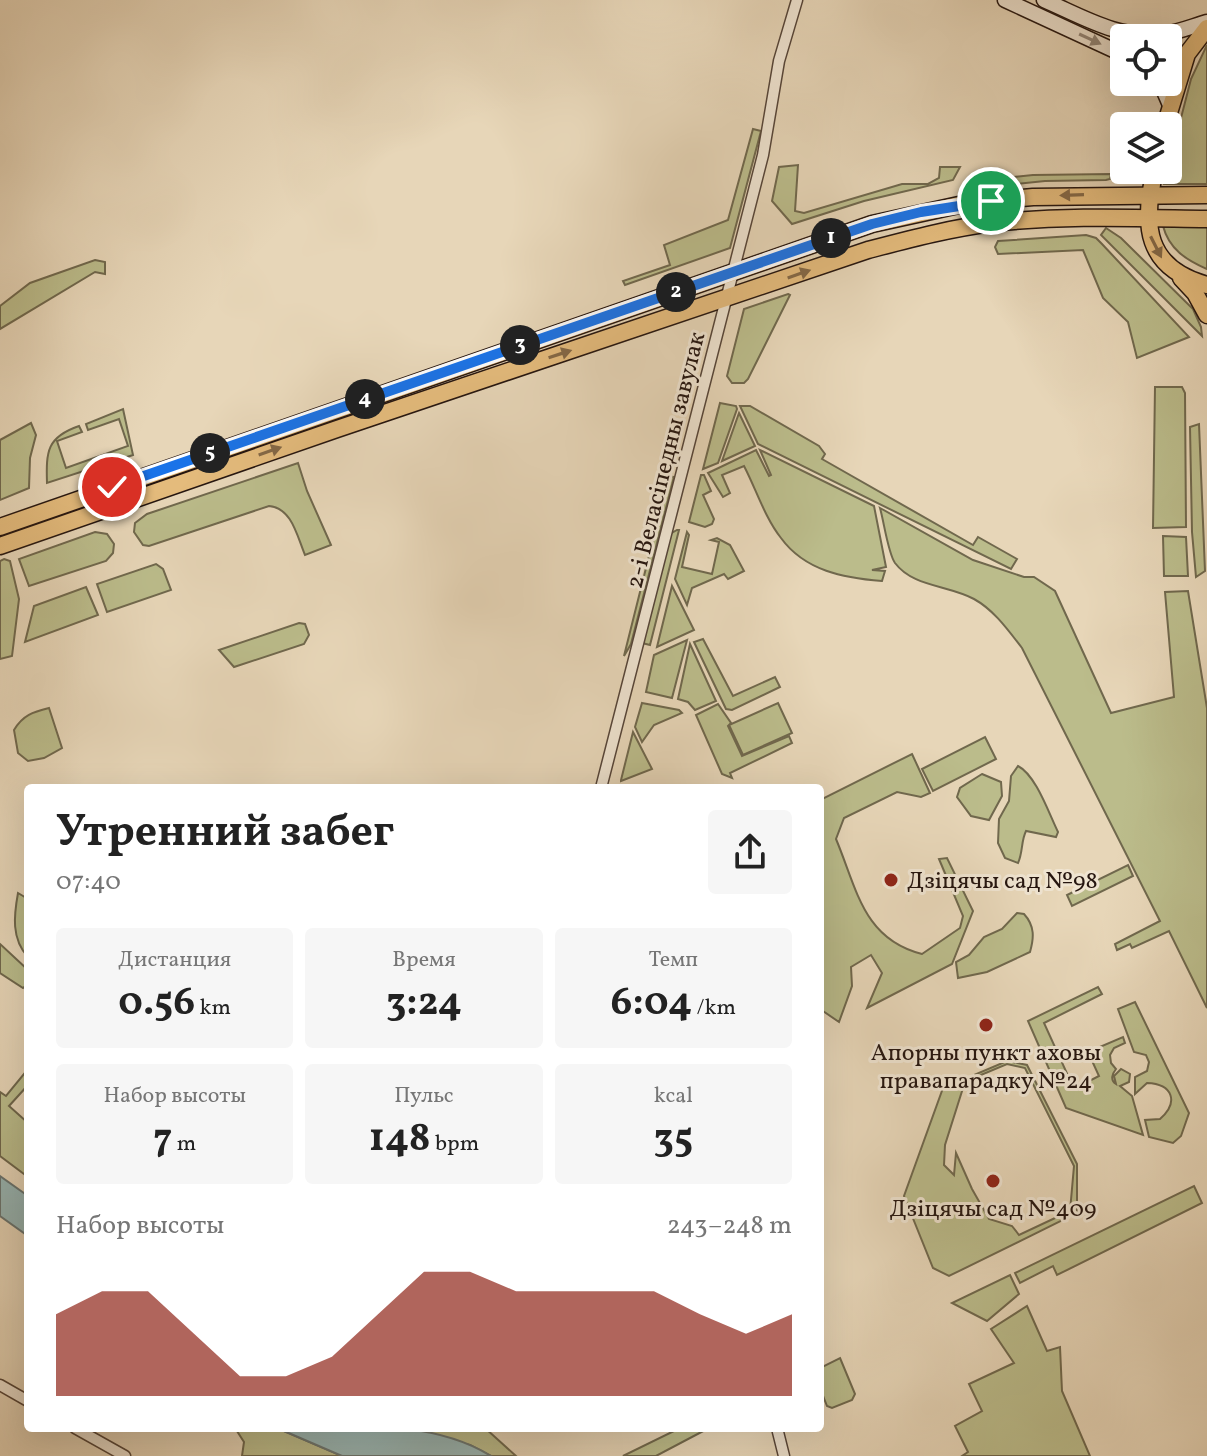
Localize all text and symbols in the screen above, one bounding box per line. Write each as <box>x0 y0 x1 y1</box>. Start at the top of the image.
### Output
map controls <box>1110 24 1182 184</box>
button: locate <box>1110 24 1182 96</box>
one-way arrow <box>1078 32 1102 46</box>
button: layers <box>1110 112 1182 184</box>
pin <box>957 167 1025 235</box>
icon: arrive <box>969 179 1013 223</box>
one-way arrow <box>1059 189 1084 202</box>
pin: 1 <box>811 218 851 258</box>
text: 1 <box>827 222 835 253</box>
one-way arrow <box>1150 236 1163 259</box>
one-way arrow <box>787 267 811 279</box>
pin: 2 <box>656 272 696 312</box>
text: 2 <box>670 276 682 307</box>
pin: 3 <box>500 325 540 365</box>
street label: 2-і Веласіпедны завулак <box>619 328 715 592</box>
text: 3 <box>514 329 526 360</box>
one-way arrow <box>548 347 572 359</box>
pin: 4 <box>345 379 385 419</box>
text: 4 <box>358 383 372 414</box>
pin: 5 <box>190 433 230 473</box>
text: 5 <box>205 437 215 468</box>
one-way arrow <box>259 445 283 457</box>
pin <box>78 453 146 521</box>
icon: check <box>90 465 134 509</box>
text: Утренний забег <box>56 803 394 864</box>
button: share <box>708 810 792 894</box>
text: 07:40 <box>56 864 121 900</box>
place label: Дзіцячы сад №98 <box>907 865 1098 899</box>
marker: Дзіцячы сад №98 <box>882 871 900 889</box>
text: Дистанция <box>118 945 231 976</box>
text: Время <box>392 945 456 976</box>
text: Темп <box>649 945 698 976</box>
text: 0.56 <box>118 976 195 1032</box>
text: 3:24 <box>386 976 462 1032</box>
text: 6:04 <box>611 976 692 1032</box>
text: km <box>195 993 231 1024</box>
text: /km <box>692 993 736 1024</box>
marker: Апорны пункт аховы правапарадку №24 <box>977 1016 995 1034</box>
place label: Апорны пункт аховы правапарадку №24 <box>871 1037 1101 1099</box>
text: Набор высоты <box>103 1081 246 1112</box>
text: Пульс <box>394 1081 454 1112</box>
text: kcal <box>654 1081 693 1112</box>
text: 7 <box>153 1112 172 1168</box>
text: 148 <box>369 1112 431 1168</box>
text: 35 <box>654 1112 693 1168</box>
text: m <box>172 1129 196 1160</box>
text: bpm <box>431 1129 479 1160</box>
marker: Дзіцячы сад №409 <box>984 1172 1002 1190</box>
place label: Дзіцячы сад №409 <box>889 1193 1097 1227</box>
text: Набор высоты <box>56 1208 224 1244</box>
text: 243–248 m <box>667 1208 792 1244</box>

